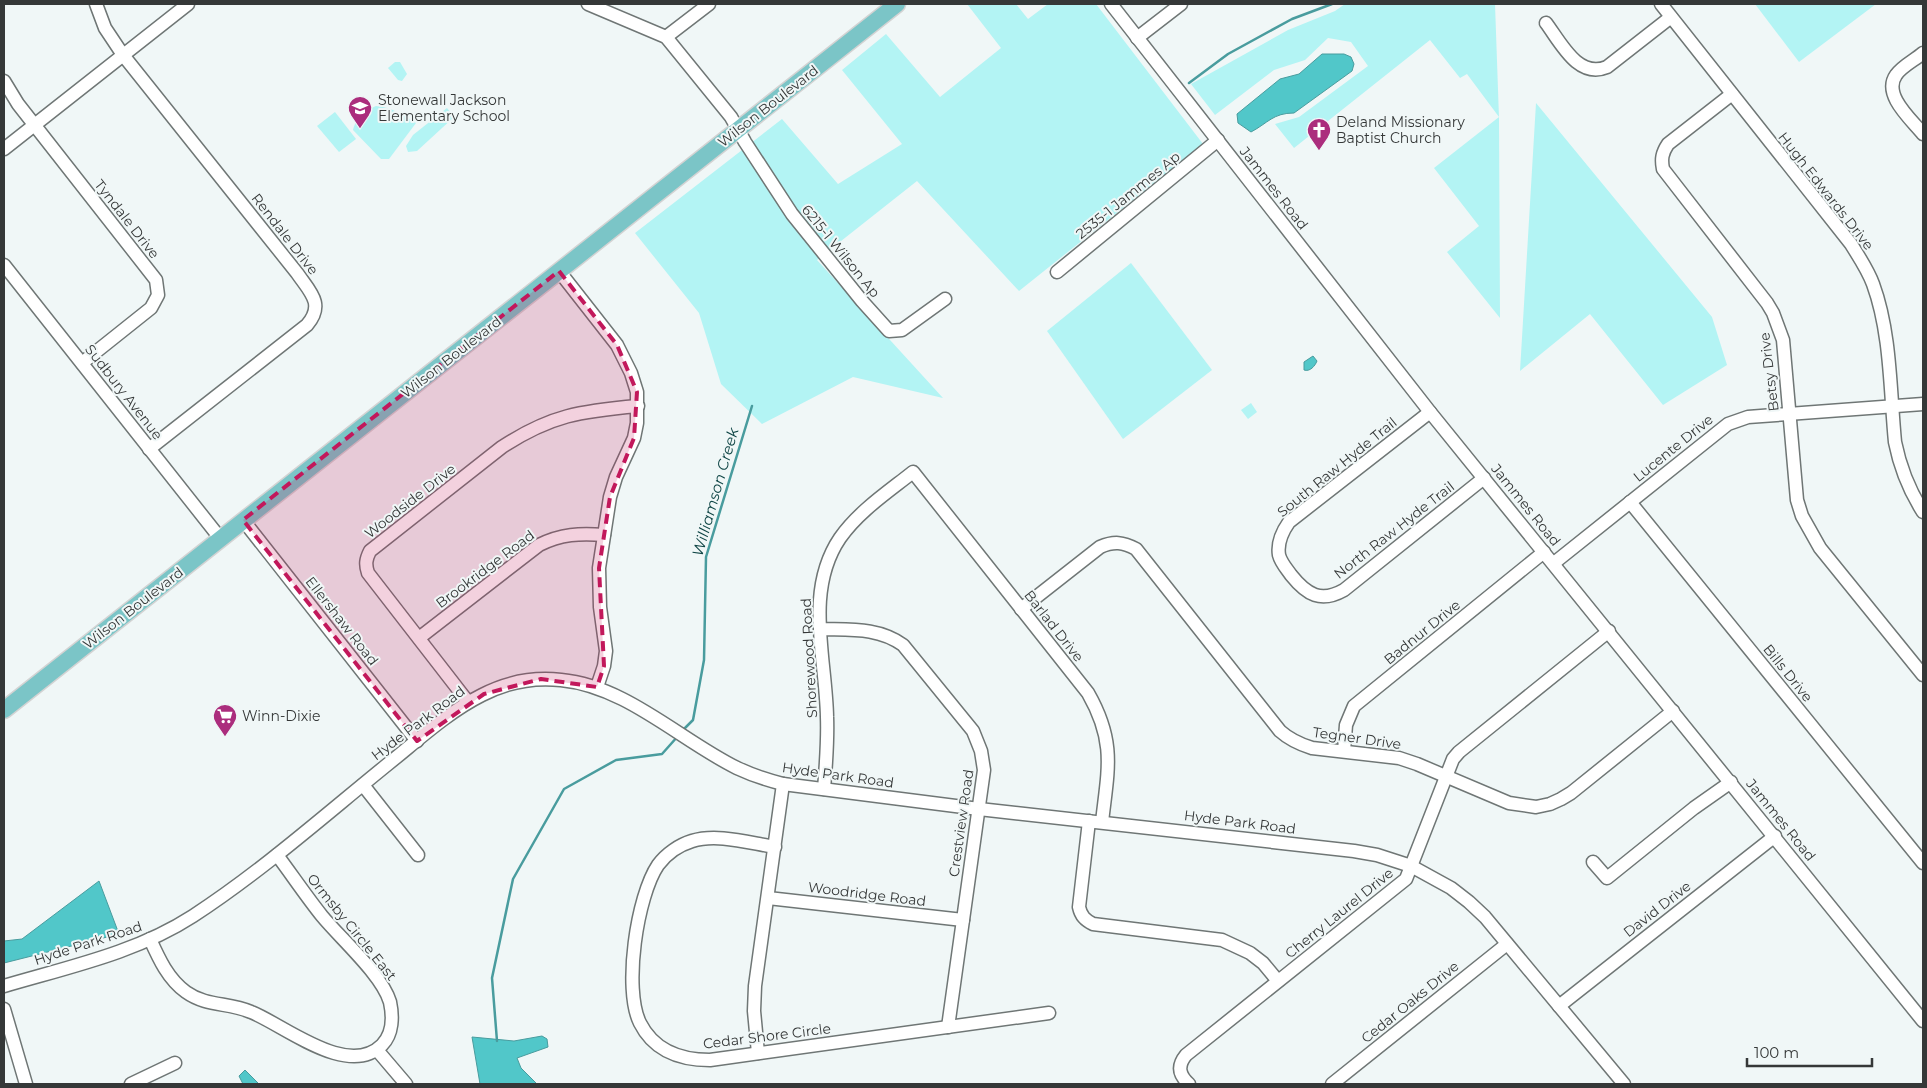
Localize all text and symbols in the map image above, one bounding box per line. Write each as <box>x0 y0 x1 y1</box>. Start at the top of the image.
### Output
street label: Wilson Boulevard <box>714 61 822 151</box>
place label: Stonewall Jackson Elementary School <box>378 91 510 125</box>
school or university icon: Stonewall Jackson Elementary School <box>347 95 373 129</box>
place label: Deland Missionary Baptist Church <box>1336 113 1465 147</box>
church icon: Deland Missionary Baptist Church <box>1306 117 1332 151</box>
street label: Hugh Edwards Drive <box>1774 128 1878 254</box>
street label: Jammes Road <box>1235 142 1312 233</box>
street label: 2535-1 Jammes Ap <box>1072 147 1184 243</box>
street label: Tyndale Drive <box>91 176 163 262</box>
street label: Rendale Drive <box>248 190 322 278</box>
street label: 6215-1 Wilson Ap <box>798 201 884 301</box>
street label: Wilson Boulevard <box>397 312 505 402</box>
street label: Betsy Drive <box>1755 331 1783 413</box>
street label: Sudbury Avenue <box>81 341 167 443</box>
street label: Lucente Drive <box>1629 410 1717 486</box>
street label: South Raw Hyde Trail <box>1274 413 1400 521</box>
water label: Williamson Creek <box>688 425 743 558</box>
street label: Jammes Road <box>1487 459 1565 550</box>
street label: Woodside Drive <box>361 460 459 542</box>
street label: North Raw Hyde Trail <box>1330 477 1458 583</box>
street label: Brookridge Road <box>432 526 538 612</box>
street label: Wilson Boulevard <box>79 563 187 653</box>
street label: Ellershaw Road <box>302 573 382 669</box>
street label: Barlad Drive <box>1020 587 1088 665</box>
street label: Badnur Drive <box>1380 596 1464 668</box>
street label: Shorewood Road <box>797 598 821 718</box>
street label: Bills Drive <box>1759 641 1817 705</box>
street label: Hyde Park Road <box>368 682 468 764</box>
supermarket icon: Winn-Dixie <box>212 703 238 737</box>
place label: Winn-Dixie <box>242 707 320 725</box>
street label: Tegner Drive <box>1312 723 1402 753</box>
street label: Hyde Park Road <box>781 758 895 792</box>
street label: Crestview Road <box>945 768 977 878</box>
street label: Jammes Road <box>1742 774 1820 865</box>
street label: Hyde Park Road <box>1183 806 1297 838</box>
street label: Cherry Laurel Drive <box>1281 864 1397 962</box>
street label: Ormsby Circle East <box>303 870 401 984</box>
street label: David Drive <box>1620 877 1694 941</box>
street label: Woodridge Road <box>807 878 927 910</box>
street label: Hyde Park Road <box>32 917 144 969</box>
street label: Cedar Oaks Drive <box>1358 957 1462 1047</box>
street label: Cedar Shore Circle <box>702 1019 832 1053</box>
scale bar <box>1747 1036 1872 1068</box>
text: 100 m <box>1754 1043 1799 1062</box>

